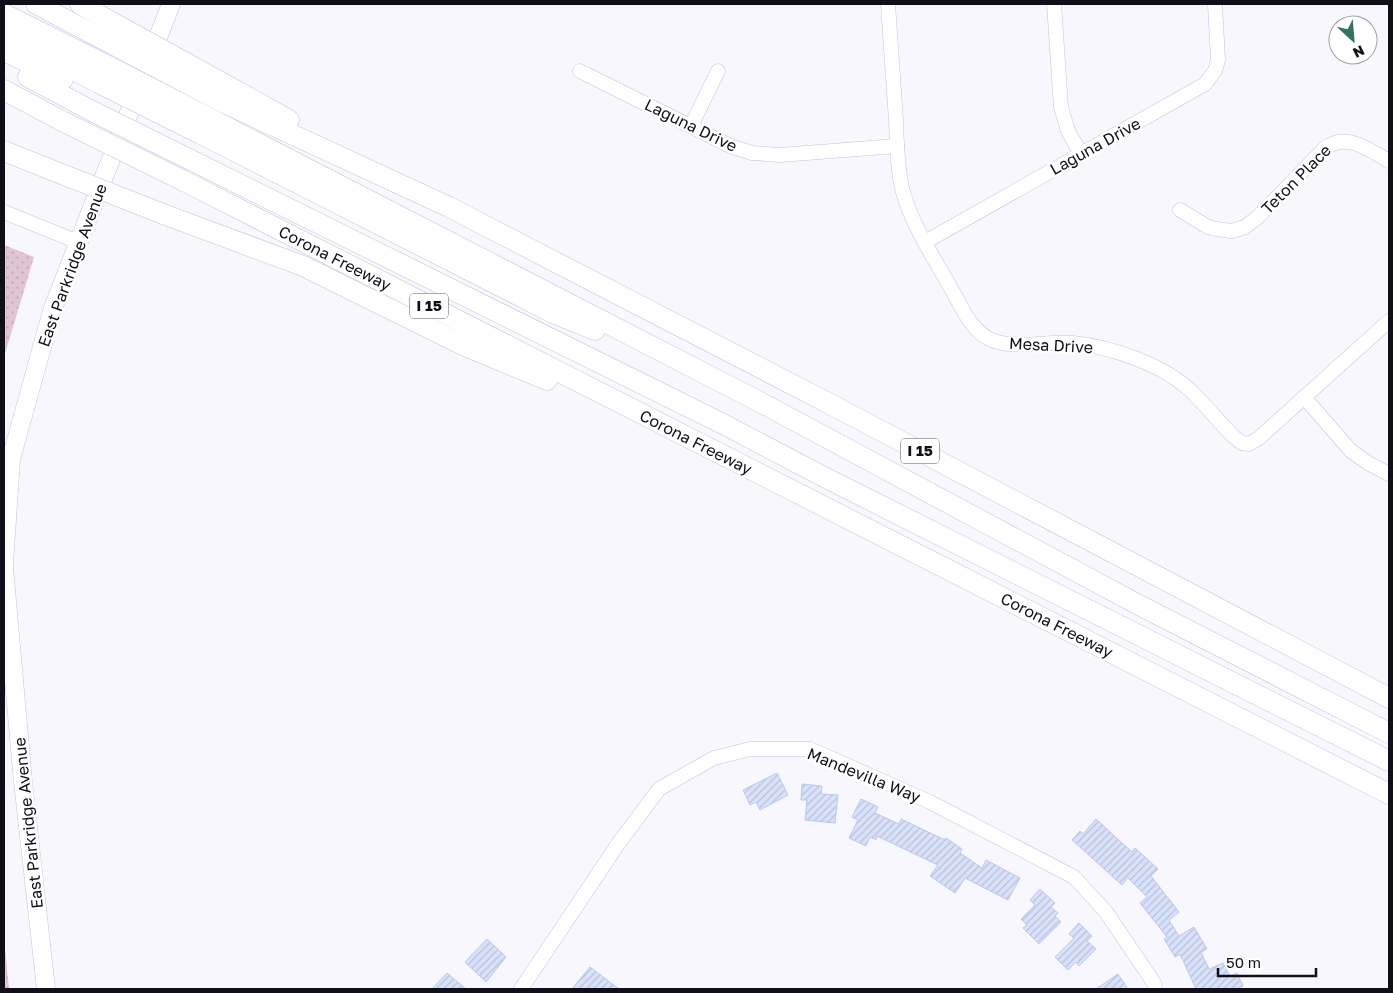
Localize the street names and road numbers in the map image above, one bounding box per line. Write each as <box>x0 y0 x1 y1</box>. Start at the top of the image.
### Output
street label: Laguna Drive <box>642 94 740 156</box>
street label: Laguna Drive <box>1046 113 1144 179</box>
street label: Teton Place <box>1257 140 1335 218</box>
street label: East Parkridge Avenue <box>33 181 111 349</box>
street label: Corona Freeway <box>275 221 395 295</box>
road number: I 15 <box>410 294 448 318</box>
street label: Mesa Drive <box>1008 333 1094 357</box>
street label: Corona Freeway <box>636 405 756 479</box>
road number: I 15 <box>901 438 939 464</box>
street label: Corona Freeway <box>997 588 1117 662</box>
street label: East Parkridge Avenue <box>9 736 47 910</box>
street label: Mandevilla Way <box>804 743 924 807</box>

